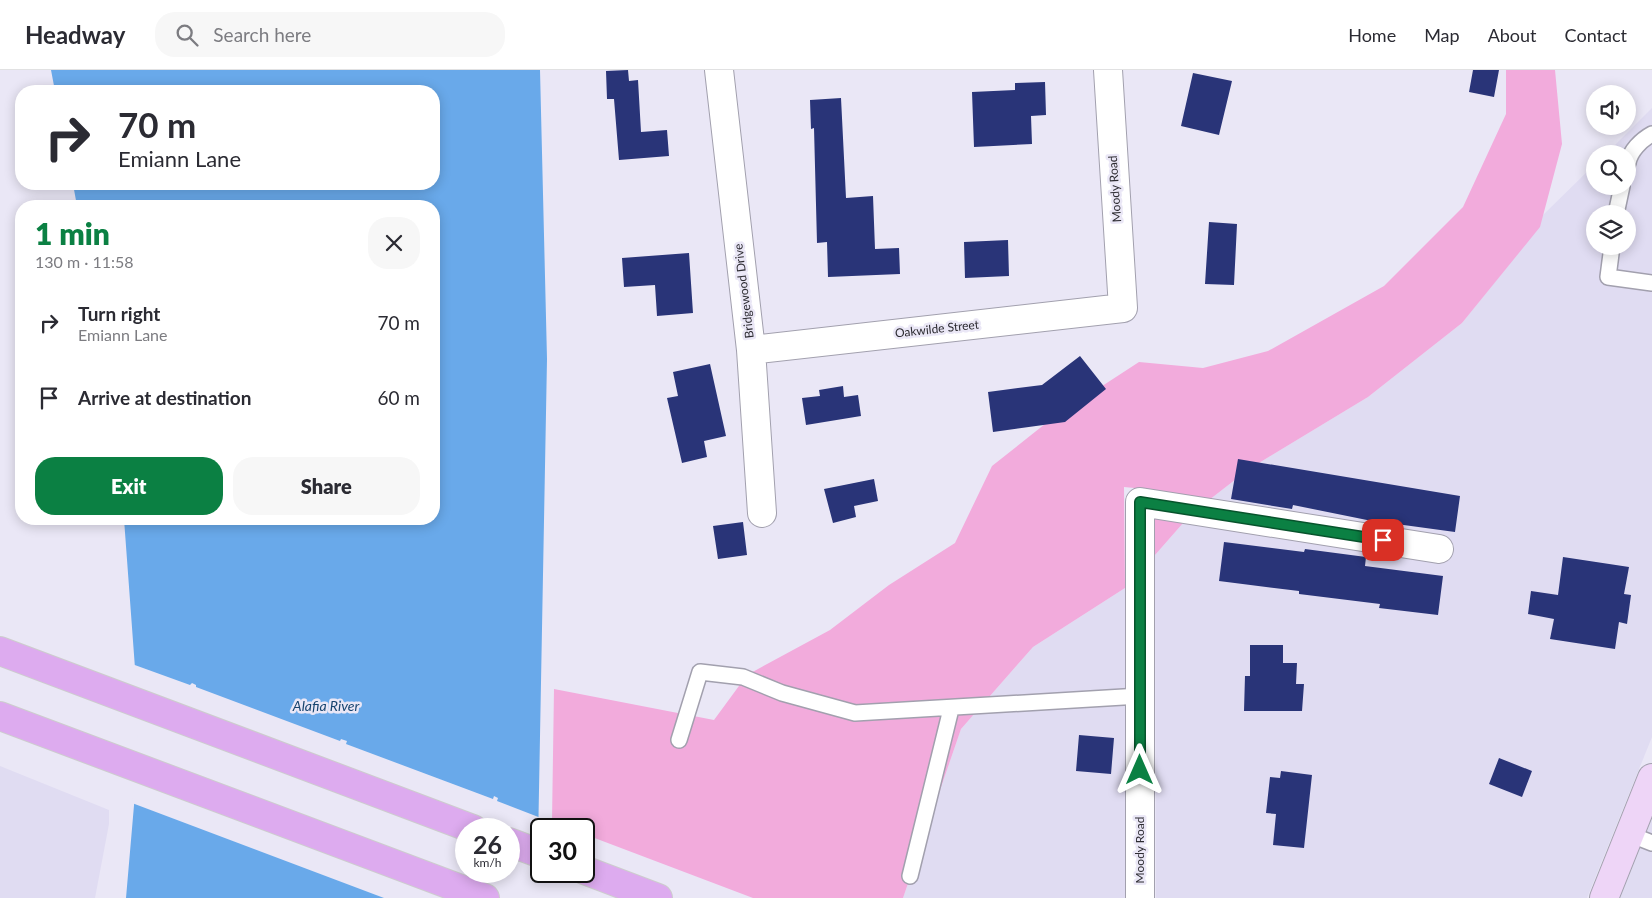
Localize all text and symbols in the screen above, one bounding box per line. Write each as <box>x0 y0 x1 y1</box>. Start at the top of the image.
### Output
search box <box>155 12 505 57</box>
text: Headway <box>25 20 125 49</box>
icon: search <box>173 21 201 49</box>
text: Search here <box>213 23 311 46</box>
text: Home <box>1348 24 1396 46</box>
text: Map <box>1424 24 1460 46</box>
text: About <box>1488 24 1537 46</box>
text: Contact <box>1565 24 1627 46</box>
map controls <box>1586 85 1636 255</box>
button: sound <box>1586 85 1636 135</box>
text: 70 m <box>118 103 196 145</box>
icon: right <box>35 105 100 170</box>
text: Emiann Lane <box>118 145 241 172</box>
button: search <box>1586 145 1636 195</box>
street label: Moody Road <box>1105 155 1124 223</box>
button: layers <box>1586 205 1636 255</box>
text: 1 min <box>35 215 110 251</box>
button: close <box>368 217 420 269</box>
street label: Bridgewood Drive <box>730 243 757 339</box>
text: 130 m · 11:58 <box>35 252 134 271</box>
text: Turn right <box>78 302 160 325</box>
icon: right <box>35 309 63 337</box>
text: 70 m <box>377 311 420 334</box>
street label: Oakwilde Street <box>894 317 980 340</box>
text: Emiann Lane <box>78 325 167 344</box>
icon: arrive <box>35 384 63 412</box>
text: Arrive at destination <box>78 386 251 409</box>
text: 60 m <box>377 386 420 409</box>
button: Exit <box>35 457 223 515</box>
button: Share <box>233 457 420 515</box>
pin <box>1362 519 1404 561</box>
icon: arrive <box>1369 526 1397 554</box>
water label: Alafia River <box>292 697 359 714</box>
position arrow <box>1113 743 1165 795</box>
street label: Moody Road <box>1132 817 1147 883</box>
speed limit sign: 30 <box>530 818 595 883</box>
text: 26 <box>473 829 502 859</box>
text: km/h <box>473 855 502 870</box>

